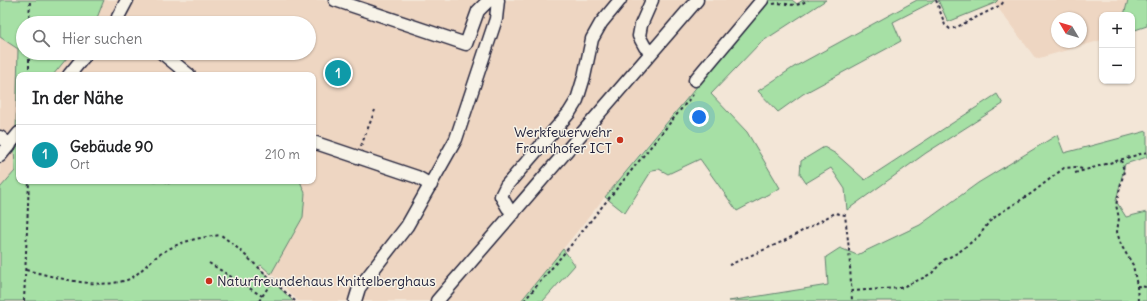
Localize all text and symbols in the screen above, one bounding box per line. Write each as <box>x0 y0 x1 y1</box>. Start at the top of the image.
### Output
north arrow <box>1051 12 1087 48</box>
map controls <box>1099 12 1135 84</box>
button: + <box>1099 12 1135 48</box>
search box <box>16 16 316 60</box>
icon: search <box>30 27 52 49</box>
text: Hier suchen <box>62 29 142 48</box>
button: − <box>1099 48 1135 84</box>
pin: 1 <box>325 58 351 88</box>
text: In der Nähe <box>32 87 124 109</box>
your location <box>689 107 709 127</box>
place label: Werkfeuerwehr Fraunhofer ICT <box>514 123 612 157</box>
marker: Werkfeuerwehr Fraunhofer ICT <box>615 135 625 145</box>
text: Gebäude 90 <box>70 137 153 156</box>
text: 1 <box>42 146 48 163</box>
text: 210 m <box>265 146 300 163</box>
text: Ort <box>70 156 90 173</box>
place label: Naturfreundehaus Knittelberghaus <box>217 272 436 290</box>
marker: Naturfreundehaus Knittelberghaus <box>204 276 214 286</box>

